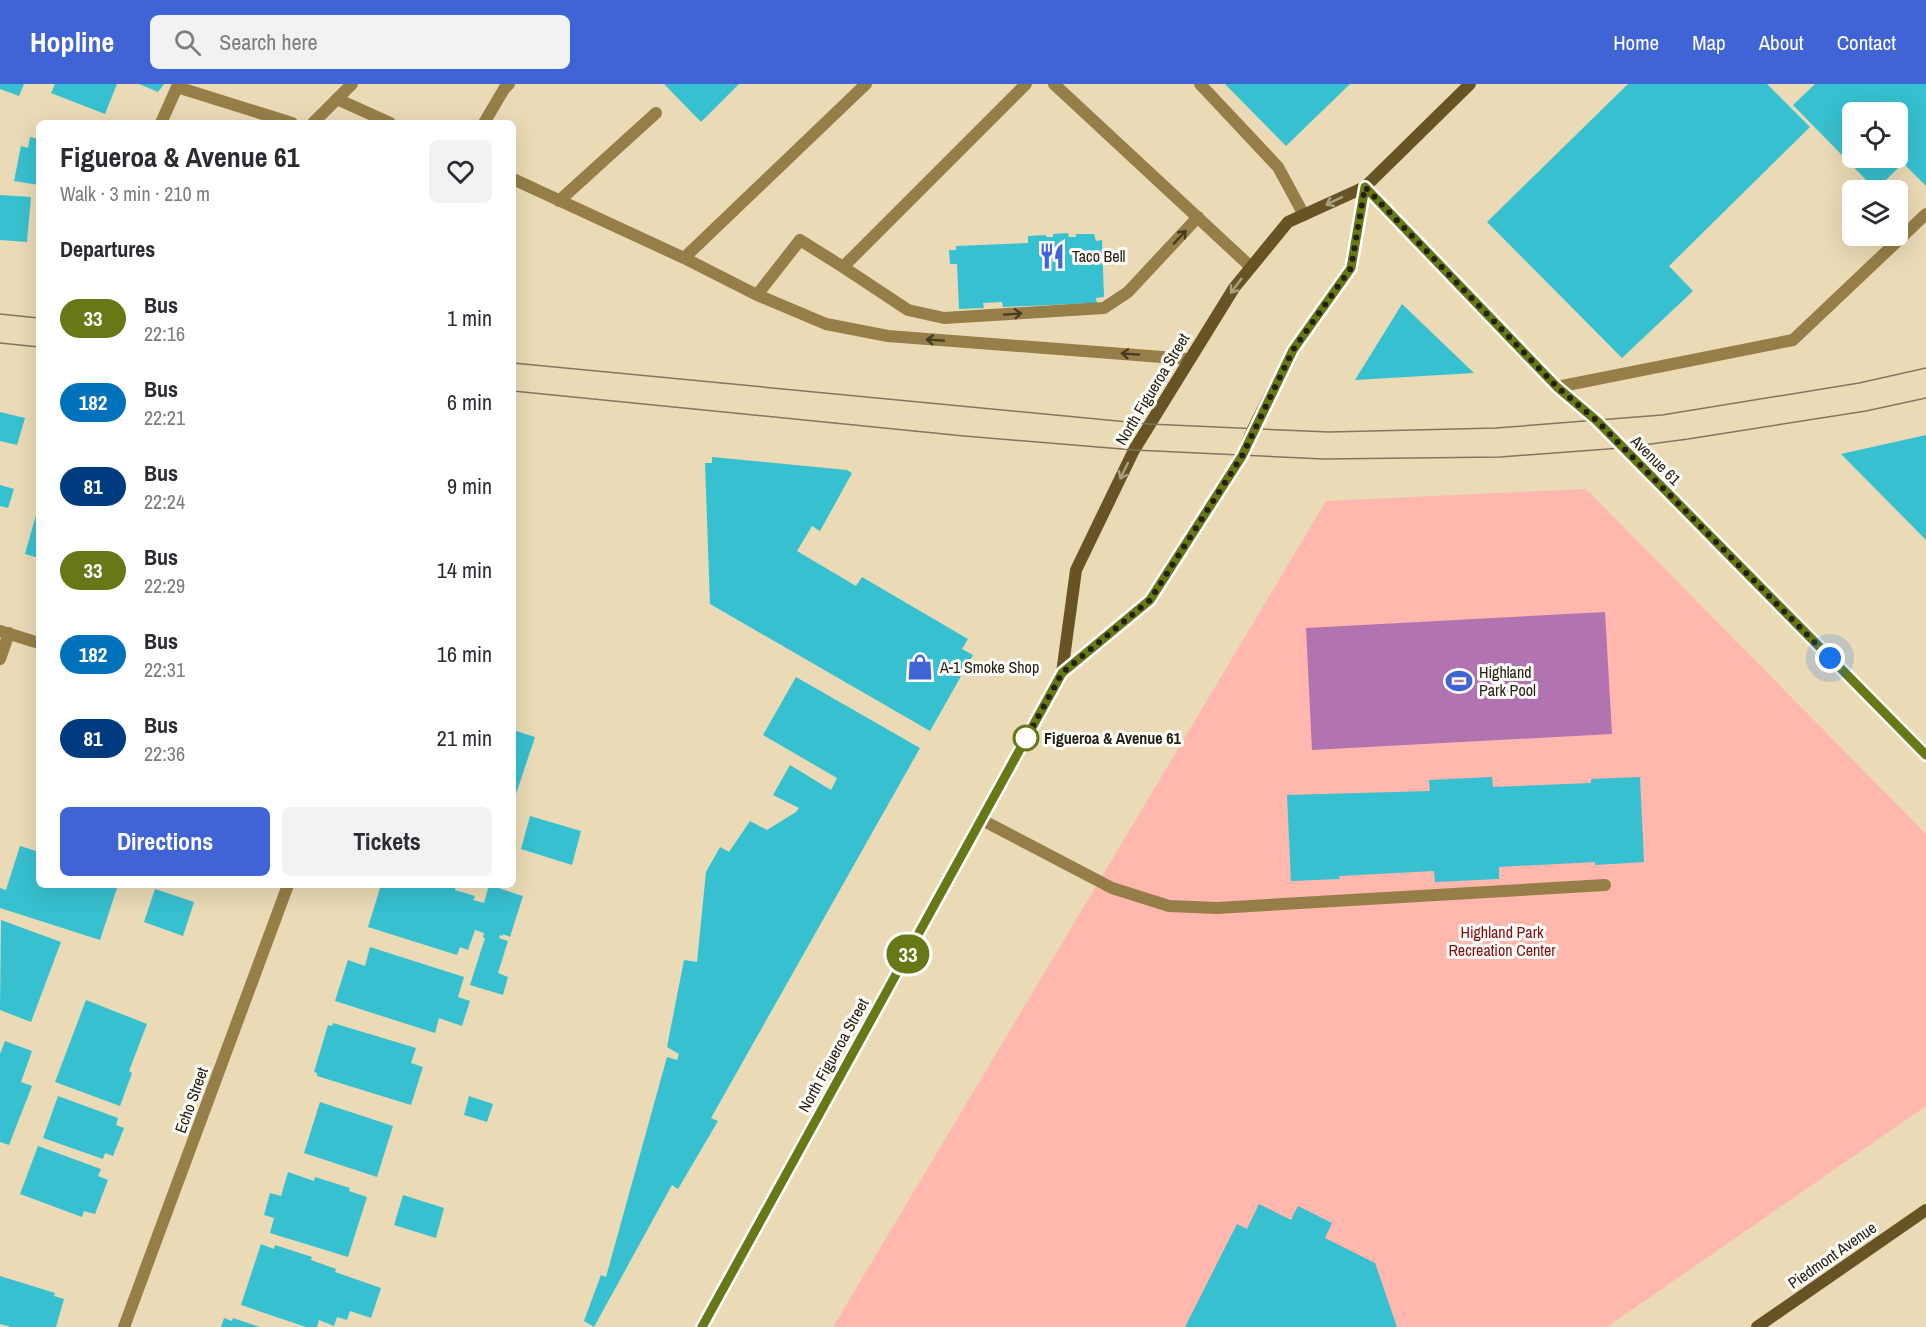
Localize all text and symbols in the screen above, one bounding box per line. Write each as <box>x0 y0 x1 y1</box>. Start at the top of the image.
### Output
search box <box>150 15 570 69</box>
text: Hopline <box>30 23 114 61</box>
icon: search <box>171 26 204 59</box>
text: Search here <box>219 27 317 57</box>
text: Home <box>1613 28 1659 57</box>
text: Map <box>1692 28 1726 57</box>
text: About <box>1759 28 1804 57</box>
text: Contact <box>1837 28 1896 57</box>
map controls <box>1842 102 1908 246</box>
button: locate <box>1842 102 1908 168</box>
text: Figueroa & Avenue 61 <box>60 138 300 176</box>
button: heart <box>429 140 492 203</box>
text: Walk · 3 min · 210 m <box>60 180 210 207</box>
button: layers <box>1842 180 1908 246</box>
one-way arrow <box>1326 195 1344 207</box>
one-way arrow <box>1172 229 1187 244</box>
text: Departures <box>60 234 155 264</box>
restaurant icon: Taco Bell <box>1037 241 1067 271</box>
place label: Taco Bell <box>1072 245 1126 267</box>
one-way arrow <box>1229 278 1242 294</box>
text: Bus <box>144 290 178 320</box>
text: 1 min <box>447 303 492 333</box>
text: 33 <box>83 304 103 333</box>
one-way arrow <box>1003 308 1023 319</box>
text: 22:16 <box>144 320 185 347</box>
street label: North Figueroa Street <box>1110 329 1194 449</box>
one-way arrow <box>926 334 946 345</box>
one-way arrow <box>1120 349 1140 360</box>
text: Bus <box>144 374 178 404</box>
text: 6 min <box>447 387 492 417</box>
text: 182 <box>79 388 107 417</box>
text: 22:21 <box>144 404 185 431</box>
street label: Avenue 61 <box>1625 429 1686 490</box>
text: Bus <box>144 458 178 488</box>
one-way arrow <box>1117 461 1129 479</box>
text: 9 min <box>447 471 492 501</box>
text: 81 <box>83 472 103 501</box>
text: 22:24 <box>144 488 185 515</box>
text: Bus <box>144 542 178 572</box>
text: 14 min <box>437 555 492 585</box>
text: 33 <box>83 556 103 585</box>
text: 22:29 <box>144 572 185 599</box>
text: Bus <box>144 626 178 656</box>
text: 16 min <box>437 639 492 669</box>
text: 182 <box>79 640 107 669</box>
your location <box>1815 643 1845 673</box>
shop icon: A-1 Smoke Shop <box>905 652 935 682</box>
text: 22:31 <box>144 656 185 683</box>
place label: A-1 Smoke Shop <box>939 656 1039 678</box>
place label: Highland Park Pool <box>1479 661 1536 701</box>
sports icon: Highland Park Pool <box>1444 666 1474 696</box>
text: Bus <box>144 710 178 740</box>
text: 21 min <box>437 723 492 753</box>
text: 81 <box>83 724 103 753</box>
marker: Figueroa & Avenue 61 <box>1013 725 1039 751</box>
place label: Figueroa & Avenue 61 <box>1044 727 1182 749</box>
text: 22:36 <box>144 740 185 767</box>
button: Directions <box>60 807 270 876</box>
button: Tickets <box>282 807 492 876</box>
park label: Highland Park Recreation Center <box>1448 921 1556 961</box>
line badge: 33 <box>881 934 935 974</box>
text: 33 <box>898 940 918 969</box>
street label: North Figueroa Street <box>793 994 874 1116</box>
street label: Echo Street <box>169 1064 213 1136</box>
street label: Piedmont Avenue <box>1783 1216 1881 1294</box>

